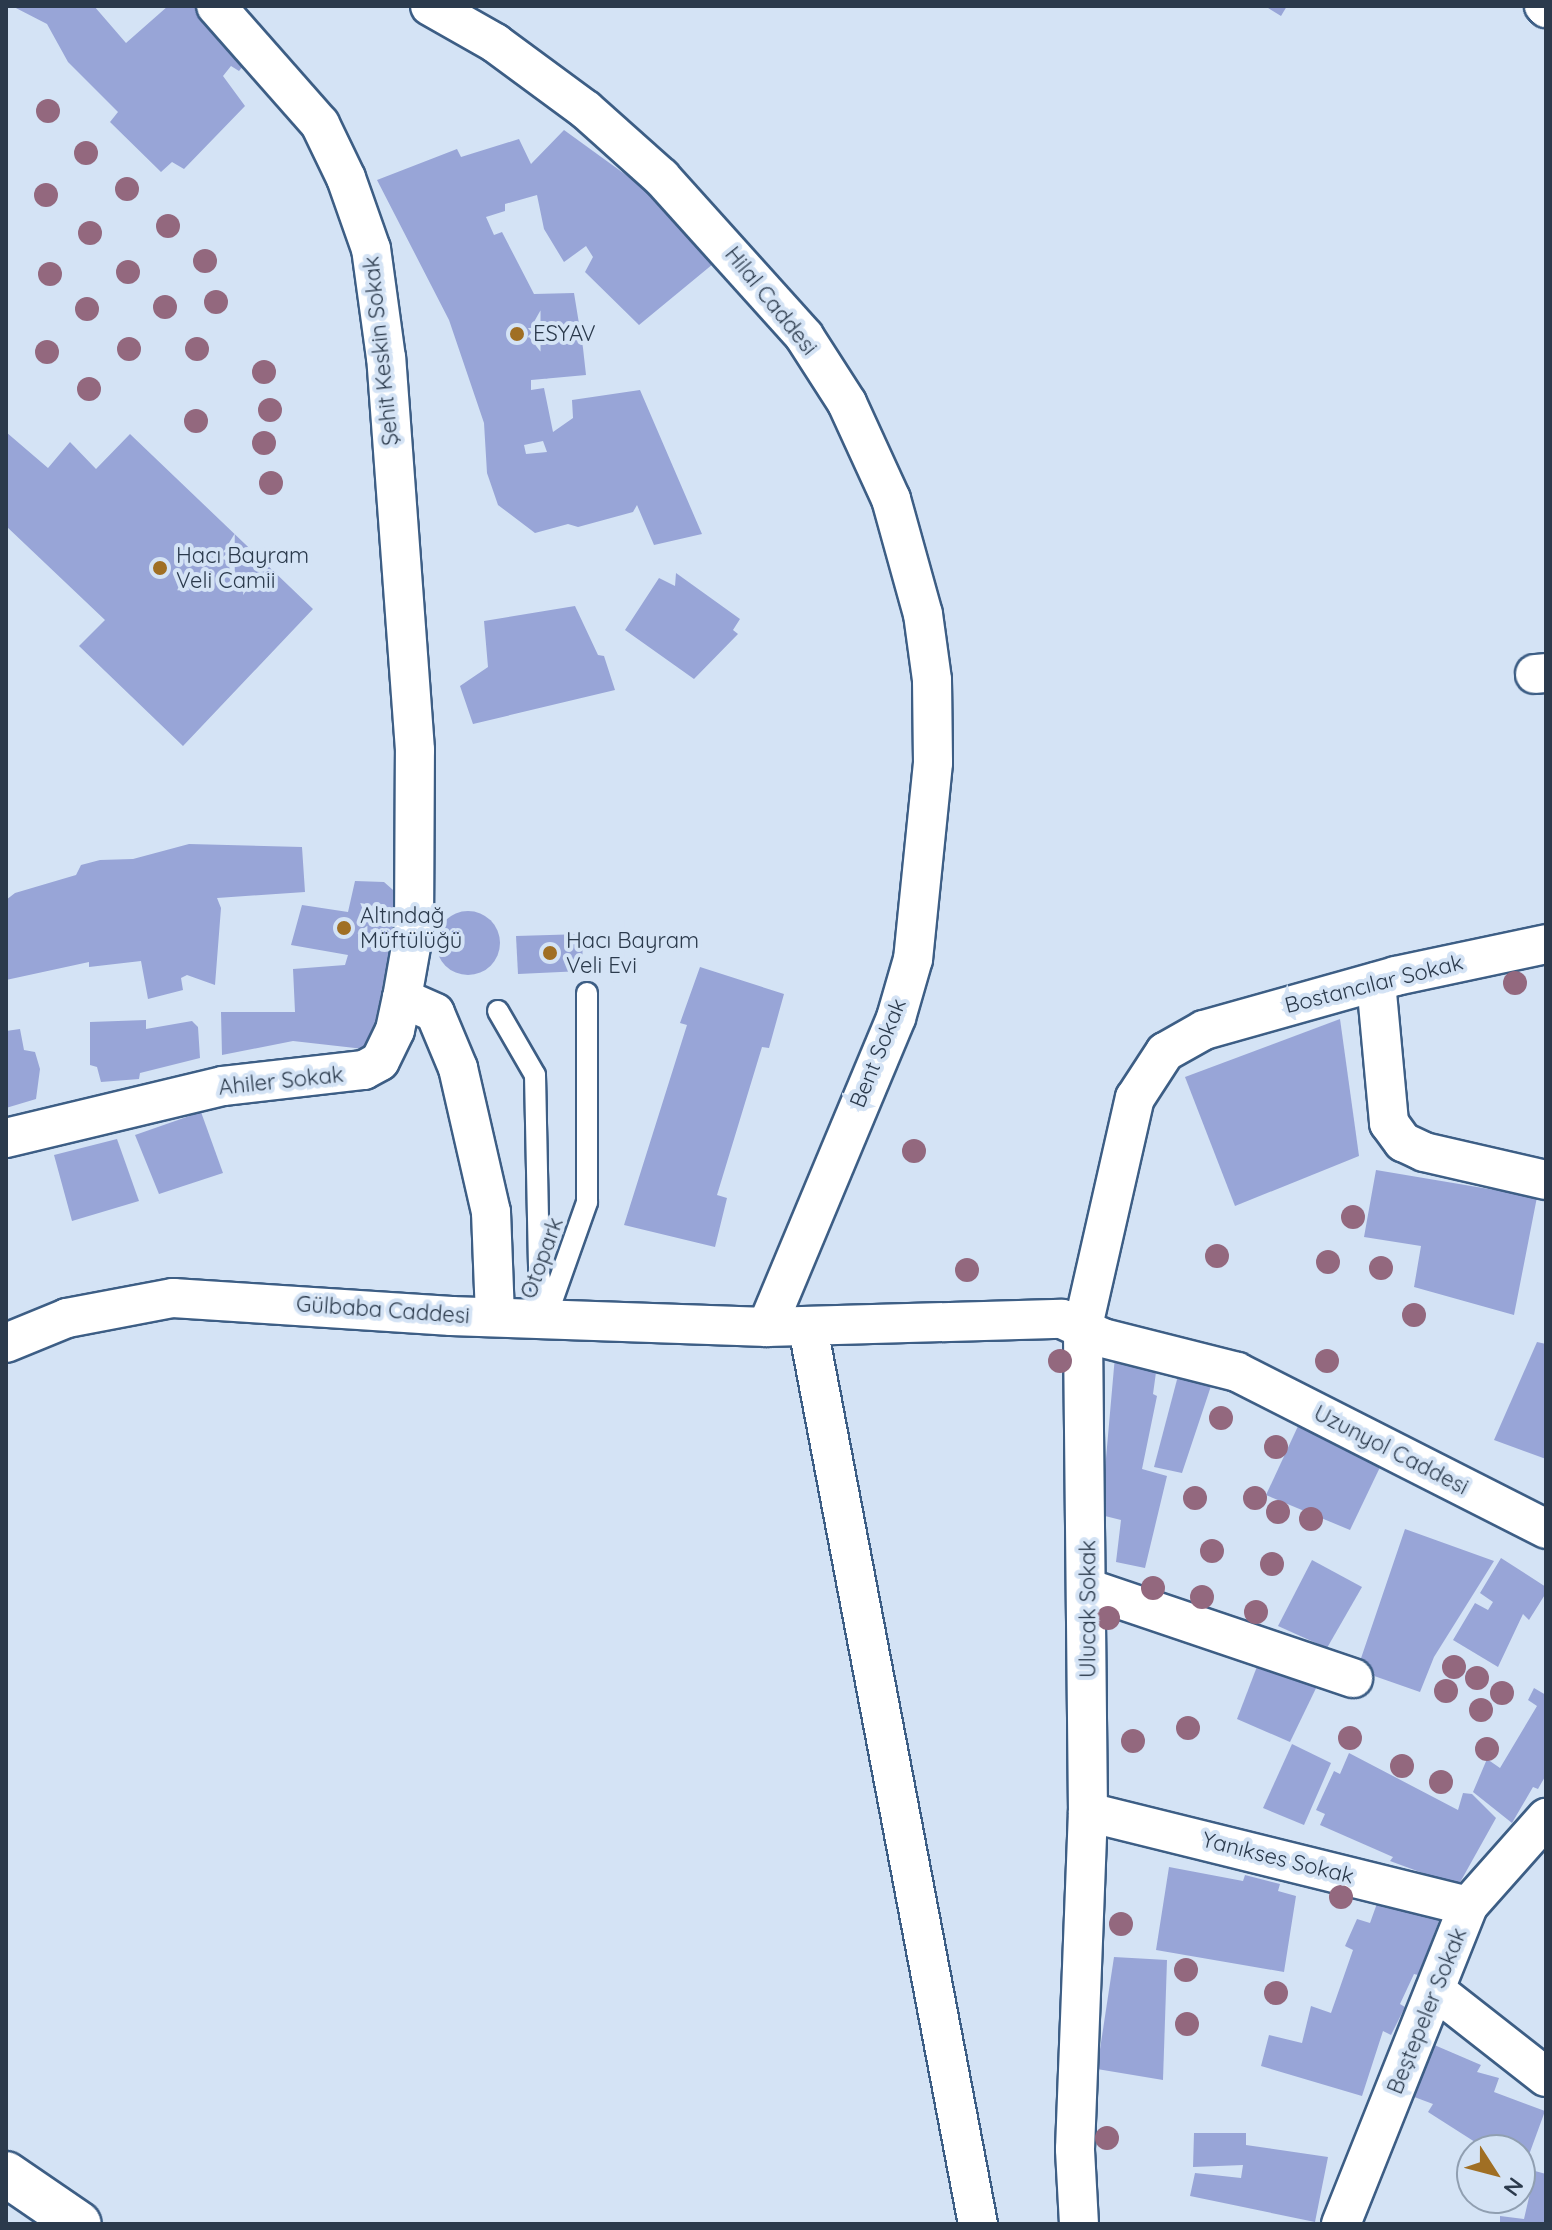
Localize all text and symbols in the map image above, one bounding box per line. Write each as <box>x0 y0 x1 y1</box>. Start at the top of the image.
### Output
street label: Hilal Caddesi <box>719 241 823 361</box>
street label: Şehit Keskin Sokak <box>358 255 404 447</box>
place label: ESYAV <box>533 321 596 347</box>
marker: ESYAV <box>508 325 526 343</box>
place label: Hacı Bayram Veli Camii <box>176 542 309 594</box>
marker: Hacı Bayram Veli Camii <box>151 559 169 577</box>
place label: Altındağ Müftülüğü <box>360 902 462 954</box>
marker: Altındağ Müftülüğü <box>335 919 353 937</box>
place label: Hacı Bayram Veli Evi <box>566 927 699 978</box>
marker: Hacı Bayram Veli Evi <box>541 944 559 962</box>
street label: Bostancılar Sokak <box>1282 949 1466 1019</box>
street label: Bent Sokak <box>844 995 912 1111</box>
street label: Ahiler Sokak <box>217 1061 345 1101</box>
street label: Otopark <box>515 1214 569 1302</box>
street label: Gülbaba Caddesi <box>295 1291 471 1329</box>
street label: Uzunyol Caddesi <box>1309 1400 1473 1500</box>
street label: Ulucak Sokak <box>1075 1540 1101 1678</box>
street label: Yanıkses Sokak <box>1199 1826 1357 1890</box>
street label: Beştepeler Sokak <box>1382 1924 1472 2098</box>
north arrow <box>1456 2134 1536 2214</box>
text: N <box>1498 2172 1530 2202</box>

